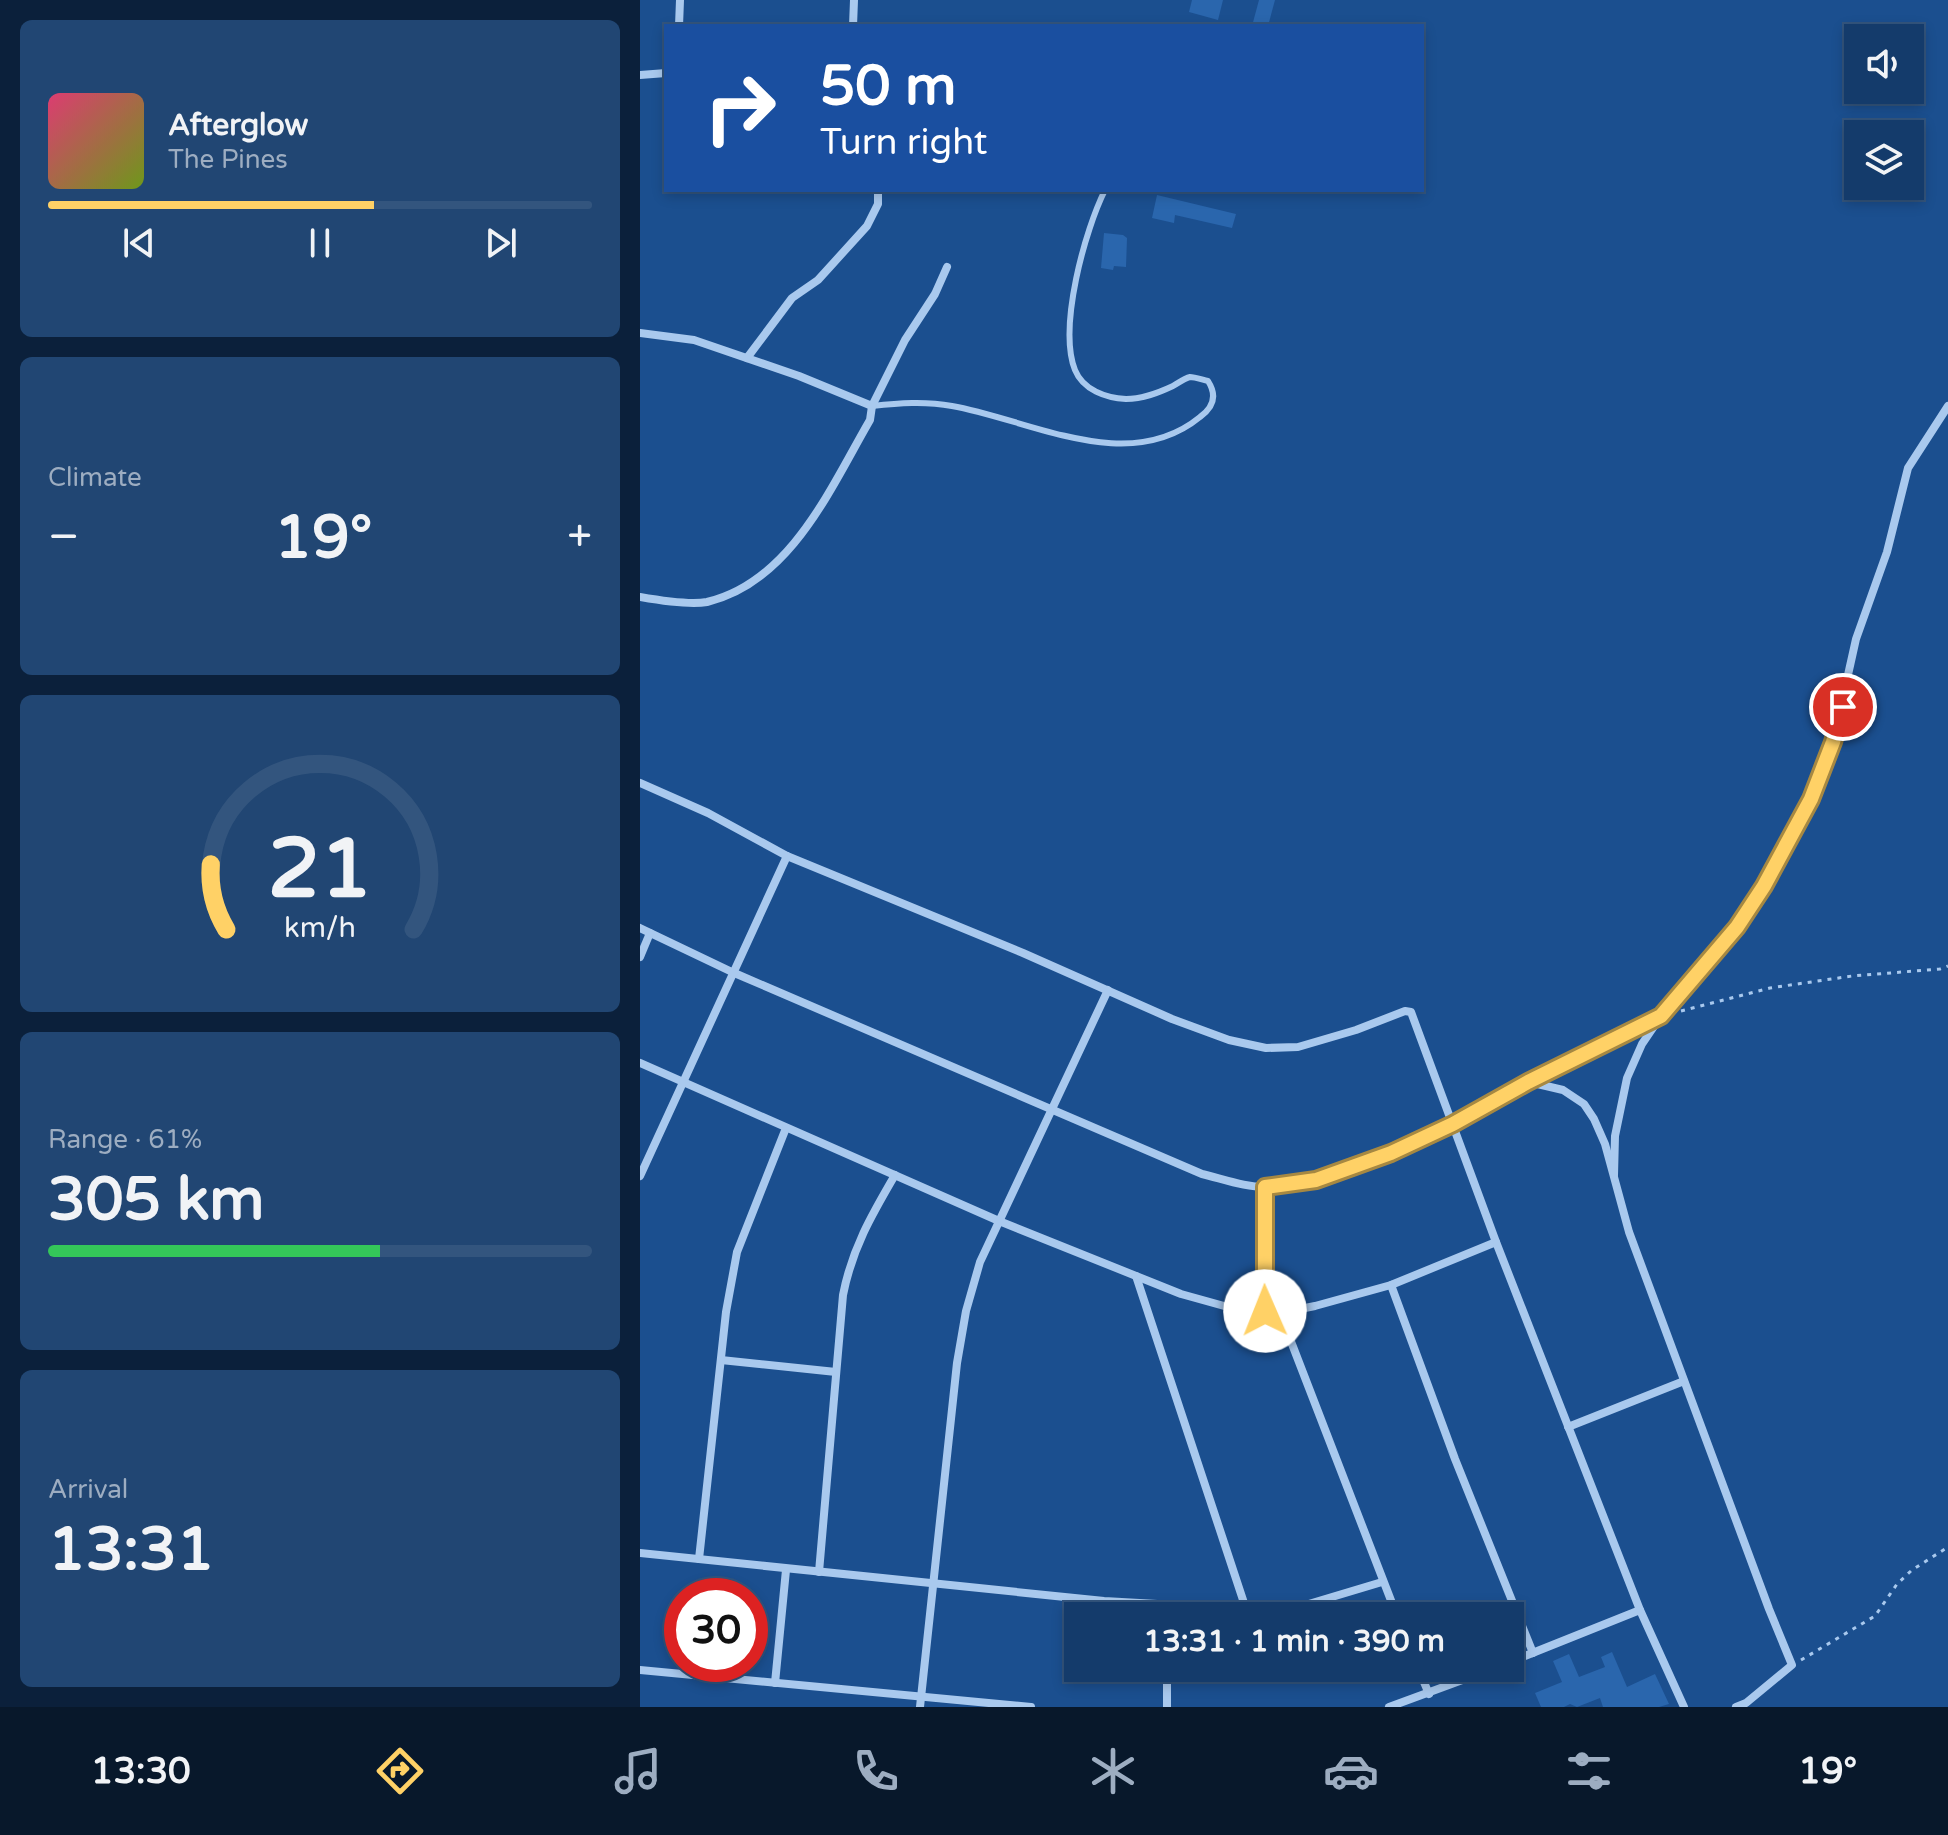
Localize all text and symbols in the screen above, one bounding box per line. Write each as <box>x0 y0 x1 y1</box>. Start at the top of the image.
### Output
map controls <box>1844 24 1924 200</box>
button: sound <box>1844 24 1924 104</box>
text: 50 m <box>820 53 956 120</box>
icon: right <box>688 56 792 160</box>
text: Afterglow <box>168 107 308 144</box>
button: layers <box>1844 120 1924 200</box>
text: Turn right <box>820 121 987 164</box>
text: The Pines <box>168 144 288 175</box>
icon: previous <box>117 221 161 265</box>
icon: pause <box>298 221 342 265</box>
icon: next <box>479 221 523 265</box>
text: Climate <box>48 462 142 493</box>
text: 19° <box>274 502 372 574</box>
text: − <box>48 511 79 564</box>
text: + <box>567 511 592 564</box>
pin <box>1809 673 1877 741</box>
icon: arrive <box>1821 685 1865 729</box>
text: 21 <box>268 819 372 919</box>
text: km/h <box>284 911 356 945</box>
text: Range · 61% <box>48 1124 202 1155</box>
text: 305 km <box>48 1164 264 1236</box>
position arrow <box>1223 1269 1307 1353</box>
text: Arrival <box>48 1474 128 1505</box>
text: 13:31 <box>48 1514 214 1586</box>
speed limit sign: 30 <box>664 1578 768 1682</box>
text: 13:31 · 1 min · 390 m <box>1143 1623 1445 1660</box>
icon: directions <box>372 1743 428 1799</box>
icon: music <box>610 1743 666 1799</box>
icon: phone <box>848 1743 904 1799</box>
icon: climate <box>1085 1743 1141 1799</box>
icon: car <box>1323 1743 1379 1799</box>
icon: filters <box>1561 1743 1617 1799</box>
text: 13:30 <box>91 1750 191 1793</box>
text: 19° <box>1798 1750 1857 1793</box>

